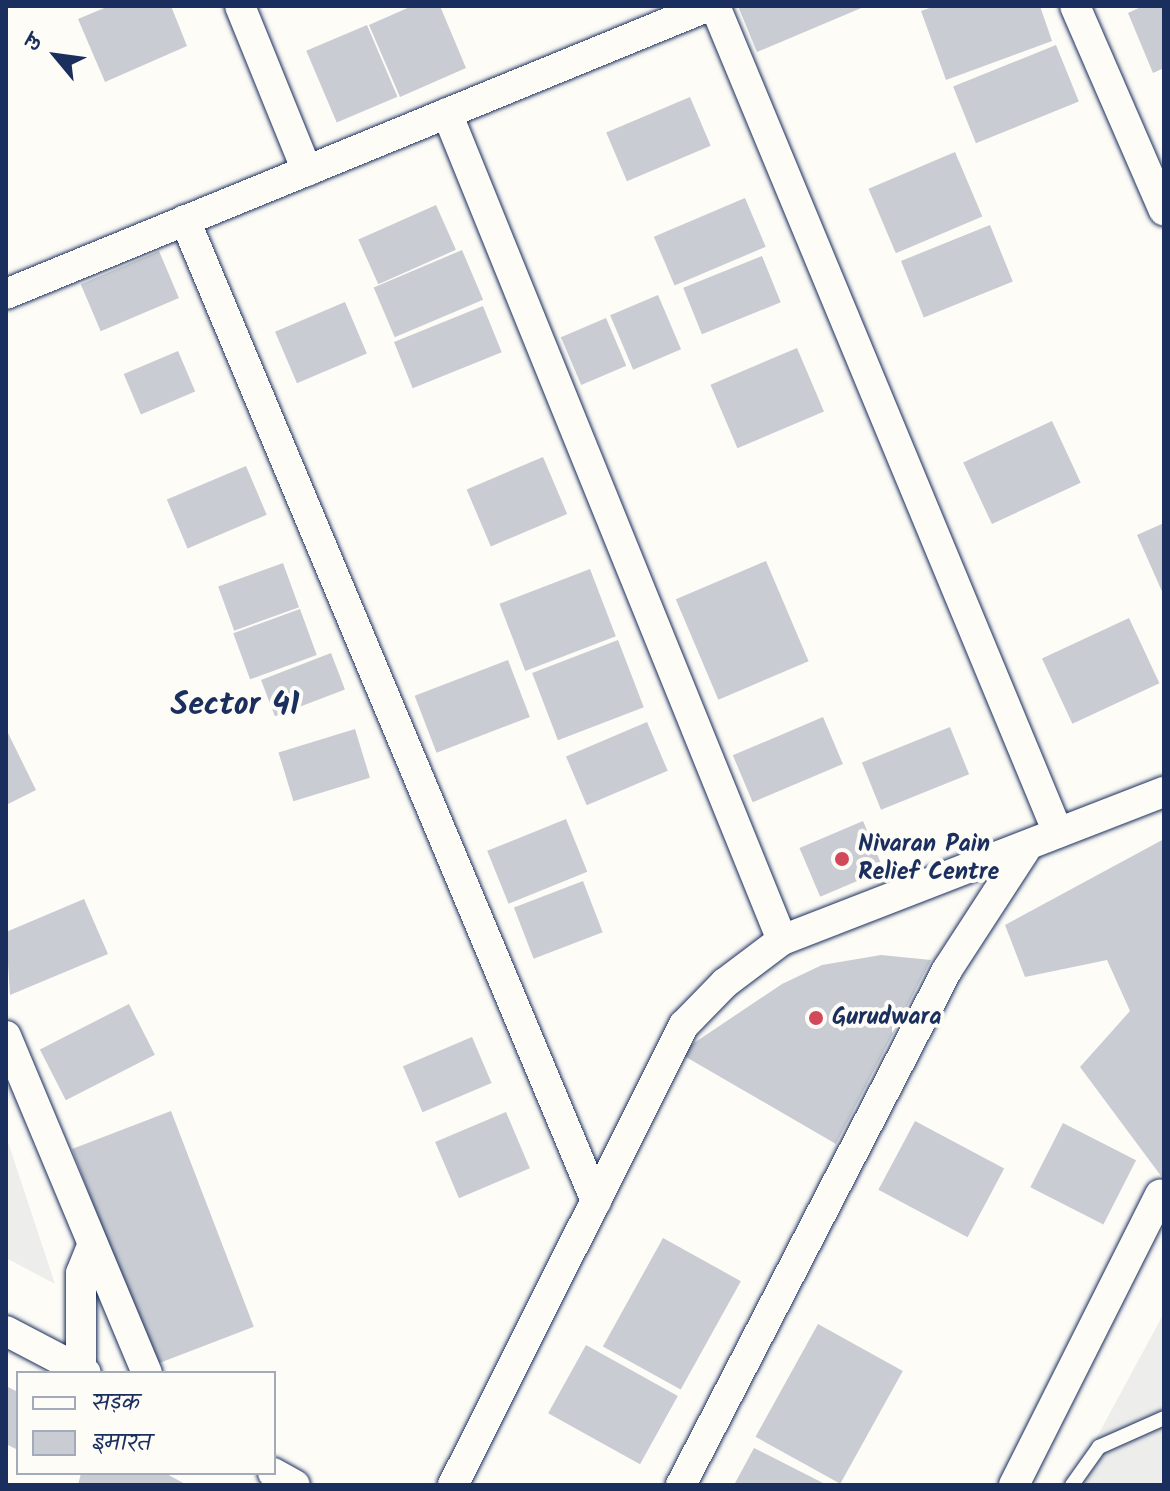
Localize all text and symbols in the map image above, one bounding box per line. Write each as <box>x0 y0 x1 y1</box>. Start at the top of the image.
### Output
north arrow <box>16 16 96 96</box>
text: उ <box>16 30 53 59</box>
district label: Sector 41 <box>171 687 299 725</box>
place label: Nivaran Pain Relief Centre <box>858 831 999 887</box>
marker: Nivaran Pain Relief Centre <box>833 850 851 868</box>
place label: Gurudwara <box>832 1004 941 1032</box>
marker: Gurudwara <box>807 1009 825 1027</box>
legend <box>16 1371 276 1475</box>
text: सड़क <box>92 1384 140 1423</box>
text: इमारत <box>92 1424 151 1463</box>

